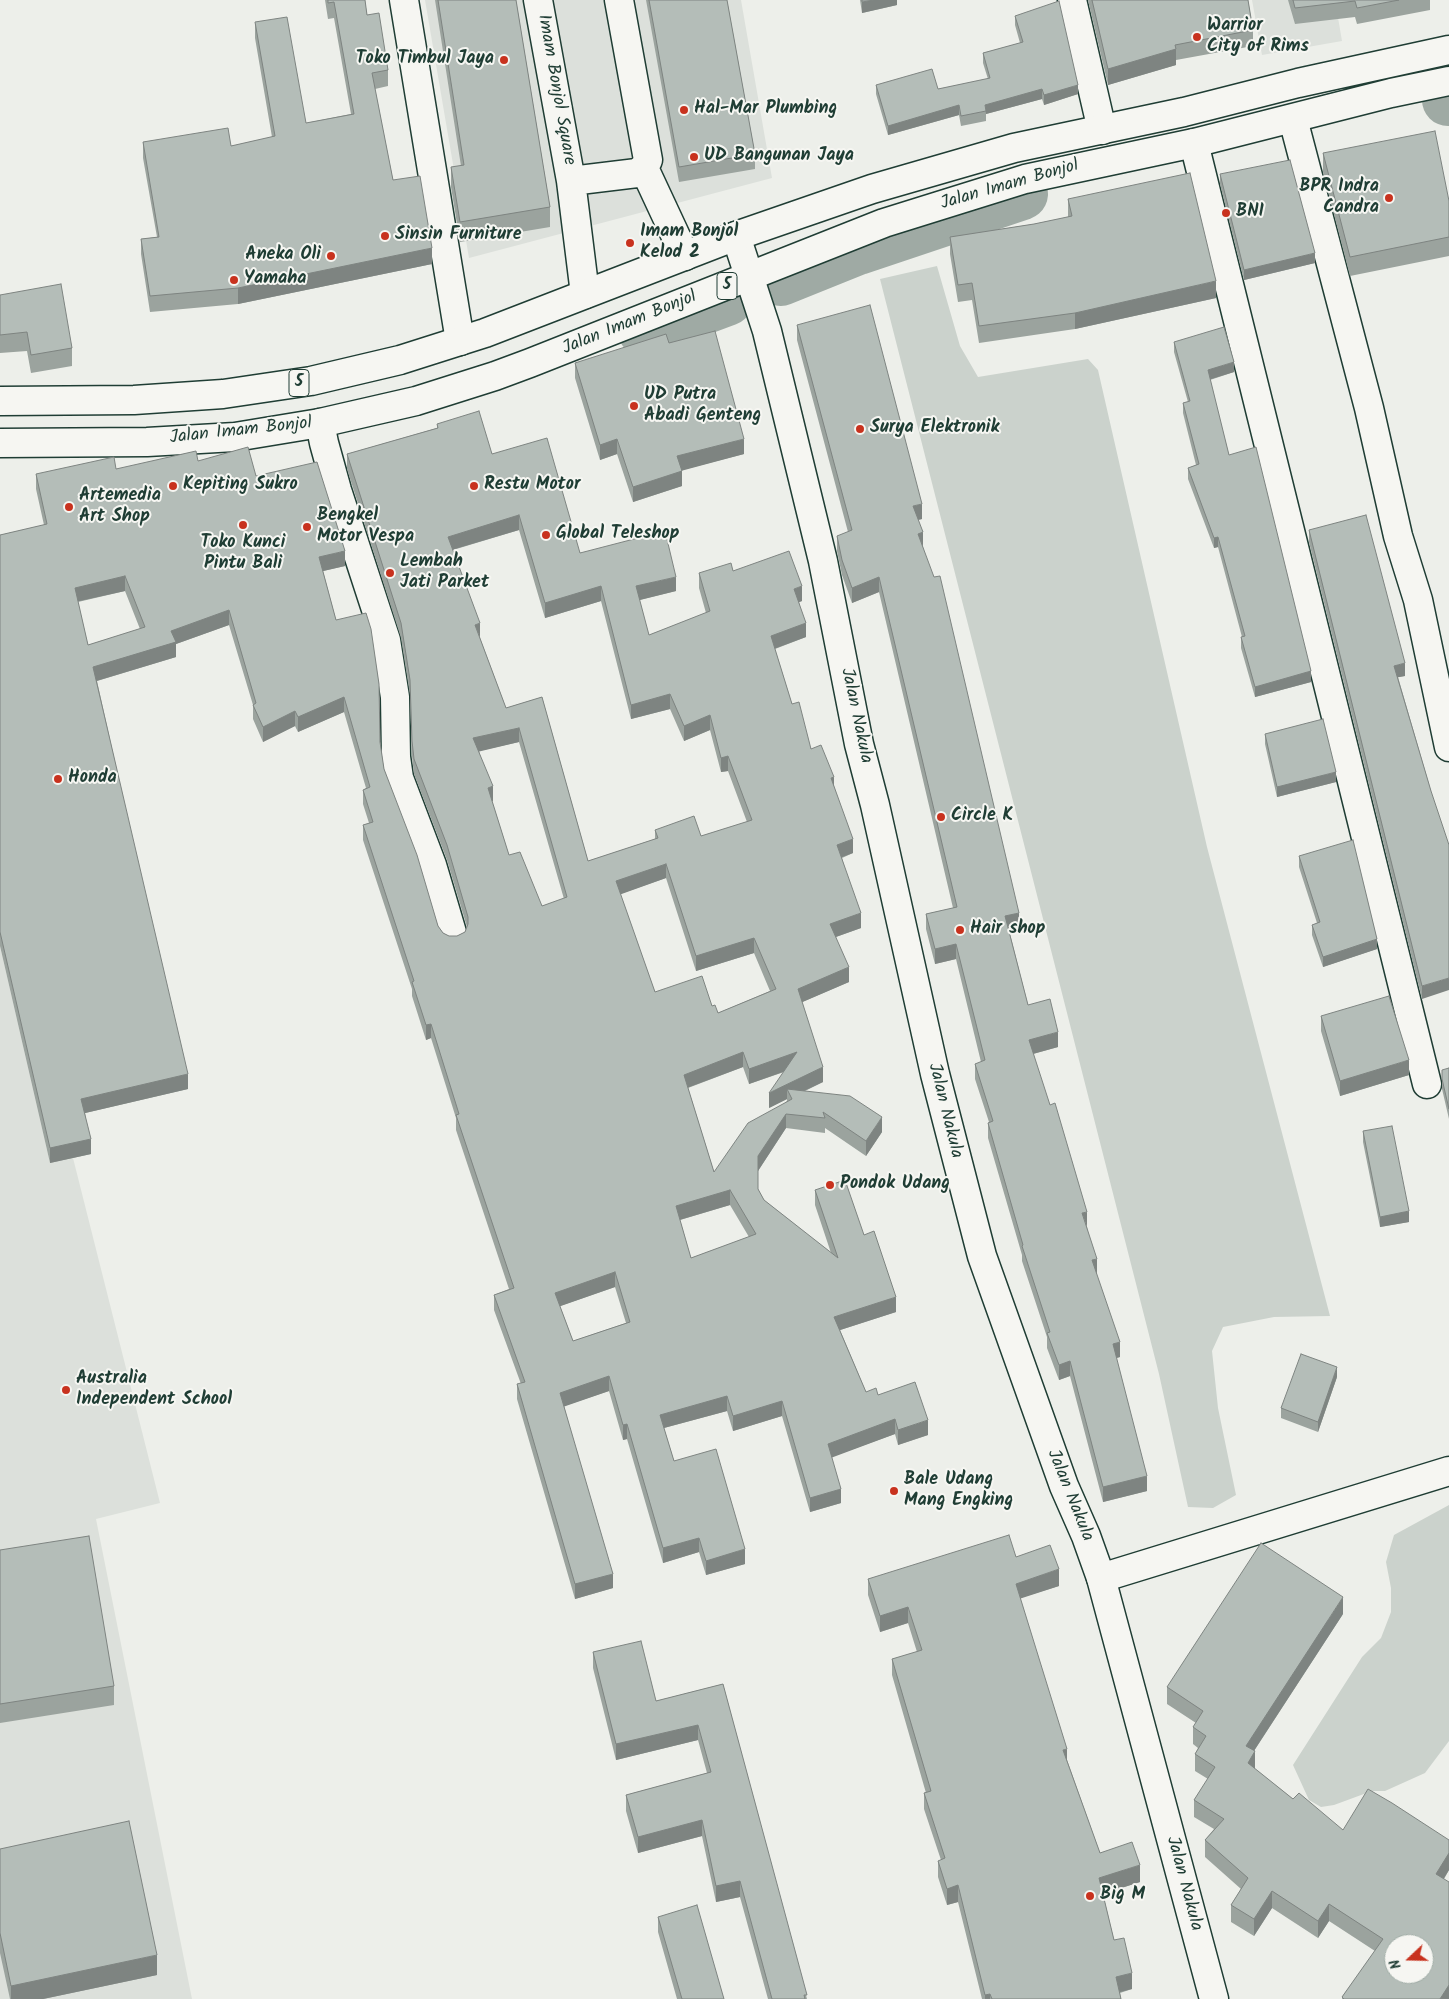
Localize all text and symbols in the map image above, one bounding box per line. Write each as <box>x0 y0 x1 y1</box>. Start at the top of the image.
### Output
street label: Imam Bonjol Square <box>531 13 579 167</box>
place label: Warrior City of Rims <box>1207 16 1309 58</box>
marker: Warrior City of Rims <box>1191 31 1203 43</box>
place label: Toko Timbul Jaya <box>356 49 494 71</box>
marker: Toko Timbul Jaya <box>498 54 510 66</box>
place label: Hal-Mar Plumbing <box>694 99 837 121</box>
marker: Hal-Mar Plumbing <box>678 104 690 116</box>
place label: UD Bangunan Jaya <box>704 146 854 168</box>
marker: UD Bangunan Jaya <box>688 151 700 163</box>
street label: Jalan Imam Bonjol <box>938 156 1082 216</box>
place label: BPR Indra Candra <box>1299 177 1379 220</box>
marker: BPR Indra Candra <box>1383 192 1395 204</box>
place label: BNI <box>1236 202 1264 224</box>
marker: BNI <box>1220 207 1232 219</box>
place label: Imam Bonjol Kelod 2 <box>640 222 738 264</box>
place label: Sinsin Furniture <box>395 225 521 247</box>
marker: Sinsin Furniture <box>379 230 391 242</box>
marker: Imam Bonjol Kelod 2 <box>624 237 636 249</box>
place label: Aneka Oli <box>245 245 321 267</box>
marker: Aneka Oli <box>325 250 337 262</box>
place label: Yamaha <box>244 269 307 291</box>
road number: 5 <box>717 272 737 300</box>
marker: Yamaha <box>228 274 240 286</box>
street label: Jalan Imam Bonjol <box>560 287 700 361</box>
road number: 5 <box>289 369 309 396</box>
place label: UD Putra Abadi Genteng <box>644 385 761 428</box>
marker: UD Putra Abadi Genteng <box>628 400 640 412</box>
street label: Jalan Imam Bonjol <box>169 414 313 450</box>
place label: Surya Elektronik <box>870 418 999 440</box>
marker: Surya Elektronik <box>854 423 866 435</box>
place label: Kepiting Sukro <box>183 475 298 497</box>
place label: Restu Motor <box>484 475 580 497</box>
marker: Kepiting Sukro <box>167 480 179 492</box>
marker: Restu Motor <box>468 480 480 492</box>
place label: Artemedia Art Shop <box>79 486 161 528</box>
marker: Artemedia Art Shop <box>63 501 75 513</box>
place label: Bengkel Motor Vespa <box>317 506 414 548</box>
marker: Toko Kunci Pintu Bali <box>237 519 249 531</box>
marker: Bengkel Motor Vespa <box>301 521 313 533</box>
place label: Global Teleshop <box>556 524 679 546</box>
marker: Global Teleshop <box>540 529 552 541</box>
place label: Toko Kunci Pintu Bali <box>200 533 286 576</box>
place label: Lembah Jati Parket <box>400 552 489 594</box>
marker: Lembah Jati Parket <box>384 567 396 579</box>
street label: Jalan Nakula <box>834 666 876 766</box>
place label: Honda <box>68 768 117 790</box>
marker: Honda <box>52 773 64 785</box>
place label: Circle K <box>951 806 1013 828</box>
marker: Circle K <box>935 811 947 823</box>
place label: Hair shop <box>970 919 1045 941</box>
marker: Hair shop <box>954 924 966 936</box>
street label: Jalan Nakula <box>922 1061 966 1161</box>
place label: Pondok Udang <box>840 1174 950 1196</box>
marker: Pondok Udang <box>824 1179 836 1191</box>
place label: Australia Independent School <box>76 1369 232 1412</box>
marker: Australia Independent School <box>60 1384 72 1396</box>
street label: Jalan Nakula <box>1041 1447 1097 1545</box>
place label: Bale Udang Mang Engking <box>904 1470 1013 1512</box>
marker: Bale Udang Mang Engking <box>888 1485 900 1497</box>
street label: Jalan Nakula <box>1160 1834 1206 1934</box>
place label: Big M <box>1100 1885 1145 1907</box>
marker: Big M <box>1084 1890 1096 1902</box>
north arrow <box>1384 1934 1434 1984</box>
text: N <box>1384 1956 1408 1972</box>

